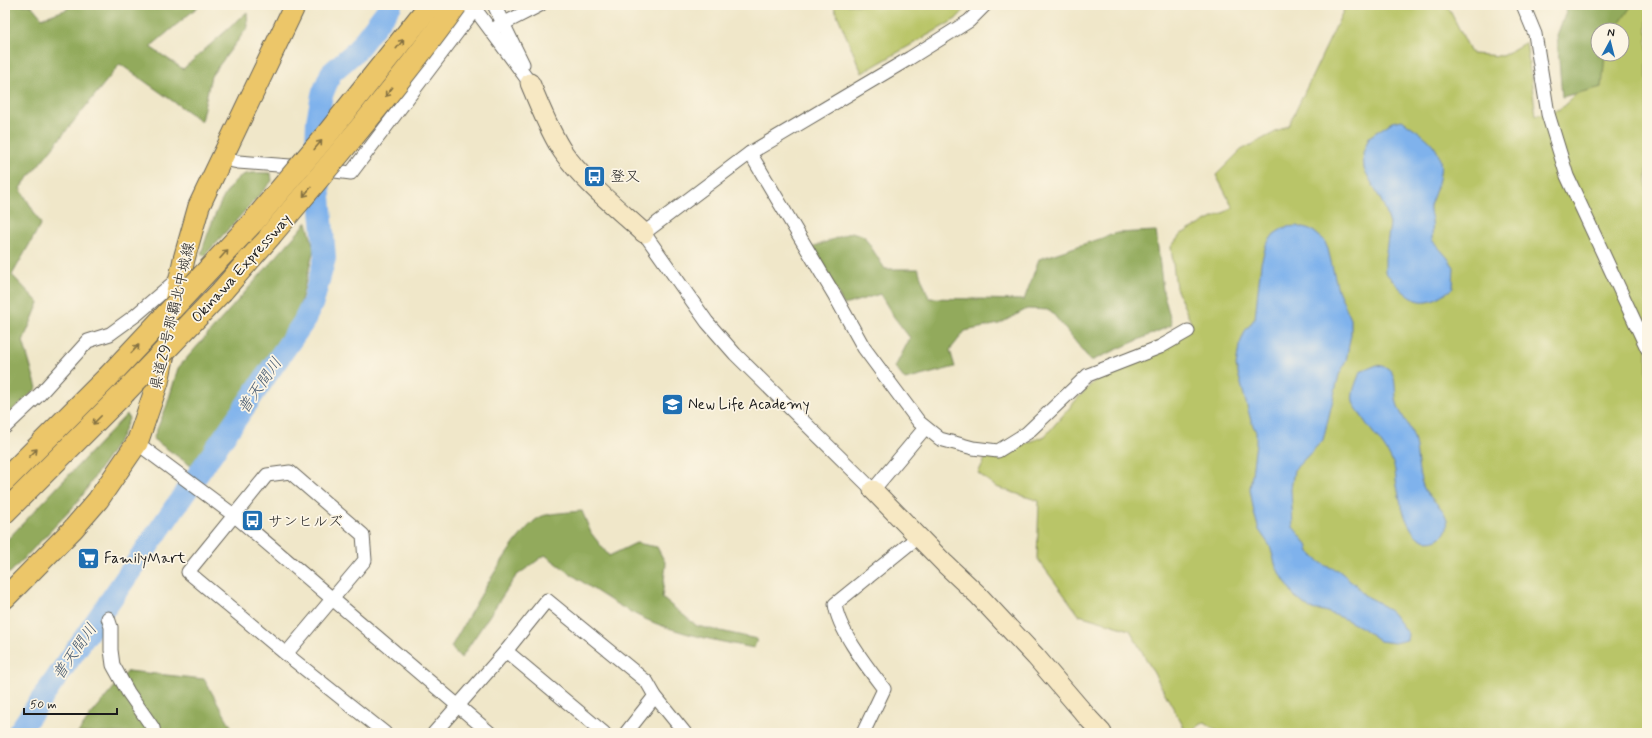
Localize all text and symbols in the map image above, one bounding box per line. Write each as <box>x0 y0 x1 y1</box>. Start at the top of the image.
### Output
north arrow <box>1590 22 1630 62</box>
text: N <box>1607 26 1616 40</box>
one-way arrow <box>395 38 404 49</box>
one-way arrow <box>385 86 394 97</box>
one-way arrow <box>314 140 323 150</box>
bus stop icon: 登又 <box>582 163 608 189</box>
place label: 登又 <box>610 167 640 187</box>
one-way arrow <box>303 187 312 197</box>
street label: Okinawa Expressway <box>187 210 296 327</box>
street label: 県道29号那覇北中城線 <box>146 240 200 392</box>
one-way arrow <box>220 249 229 259</box>
one-way arrow <box>130 344 140 354</box>
water label: 普天間川 <box>233 354 287 418</box>
school or university icon: New Life Academy <box>659 391 685 417</box>
place label: New Life Academy <box>688 395 810 415</box>
one-way arrow <box>92 415 102 425</box>
one-way arrow <box>28 448 38 458</box>
bus stop icon: サンヒルズ <box>240 508 266 534</box>
place label: サンヒルズ <box>268 512 343 532</box>
supermarket icon: FamilyMart <box>76 545 102 571</box>
place label: FamilyMart <box>104 549 186 569</box>
water label: 普天間川 <box>48 620 102 684</box>
scale bar <box>24 690 117 716</box>
text: 50 m <box>30 697 57 713</box>

